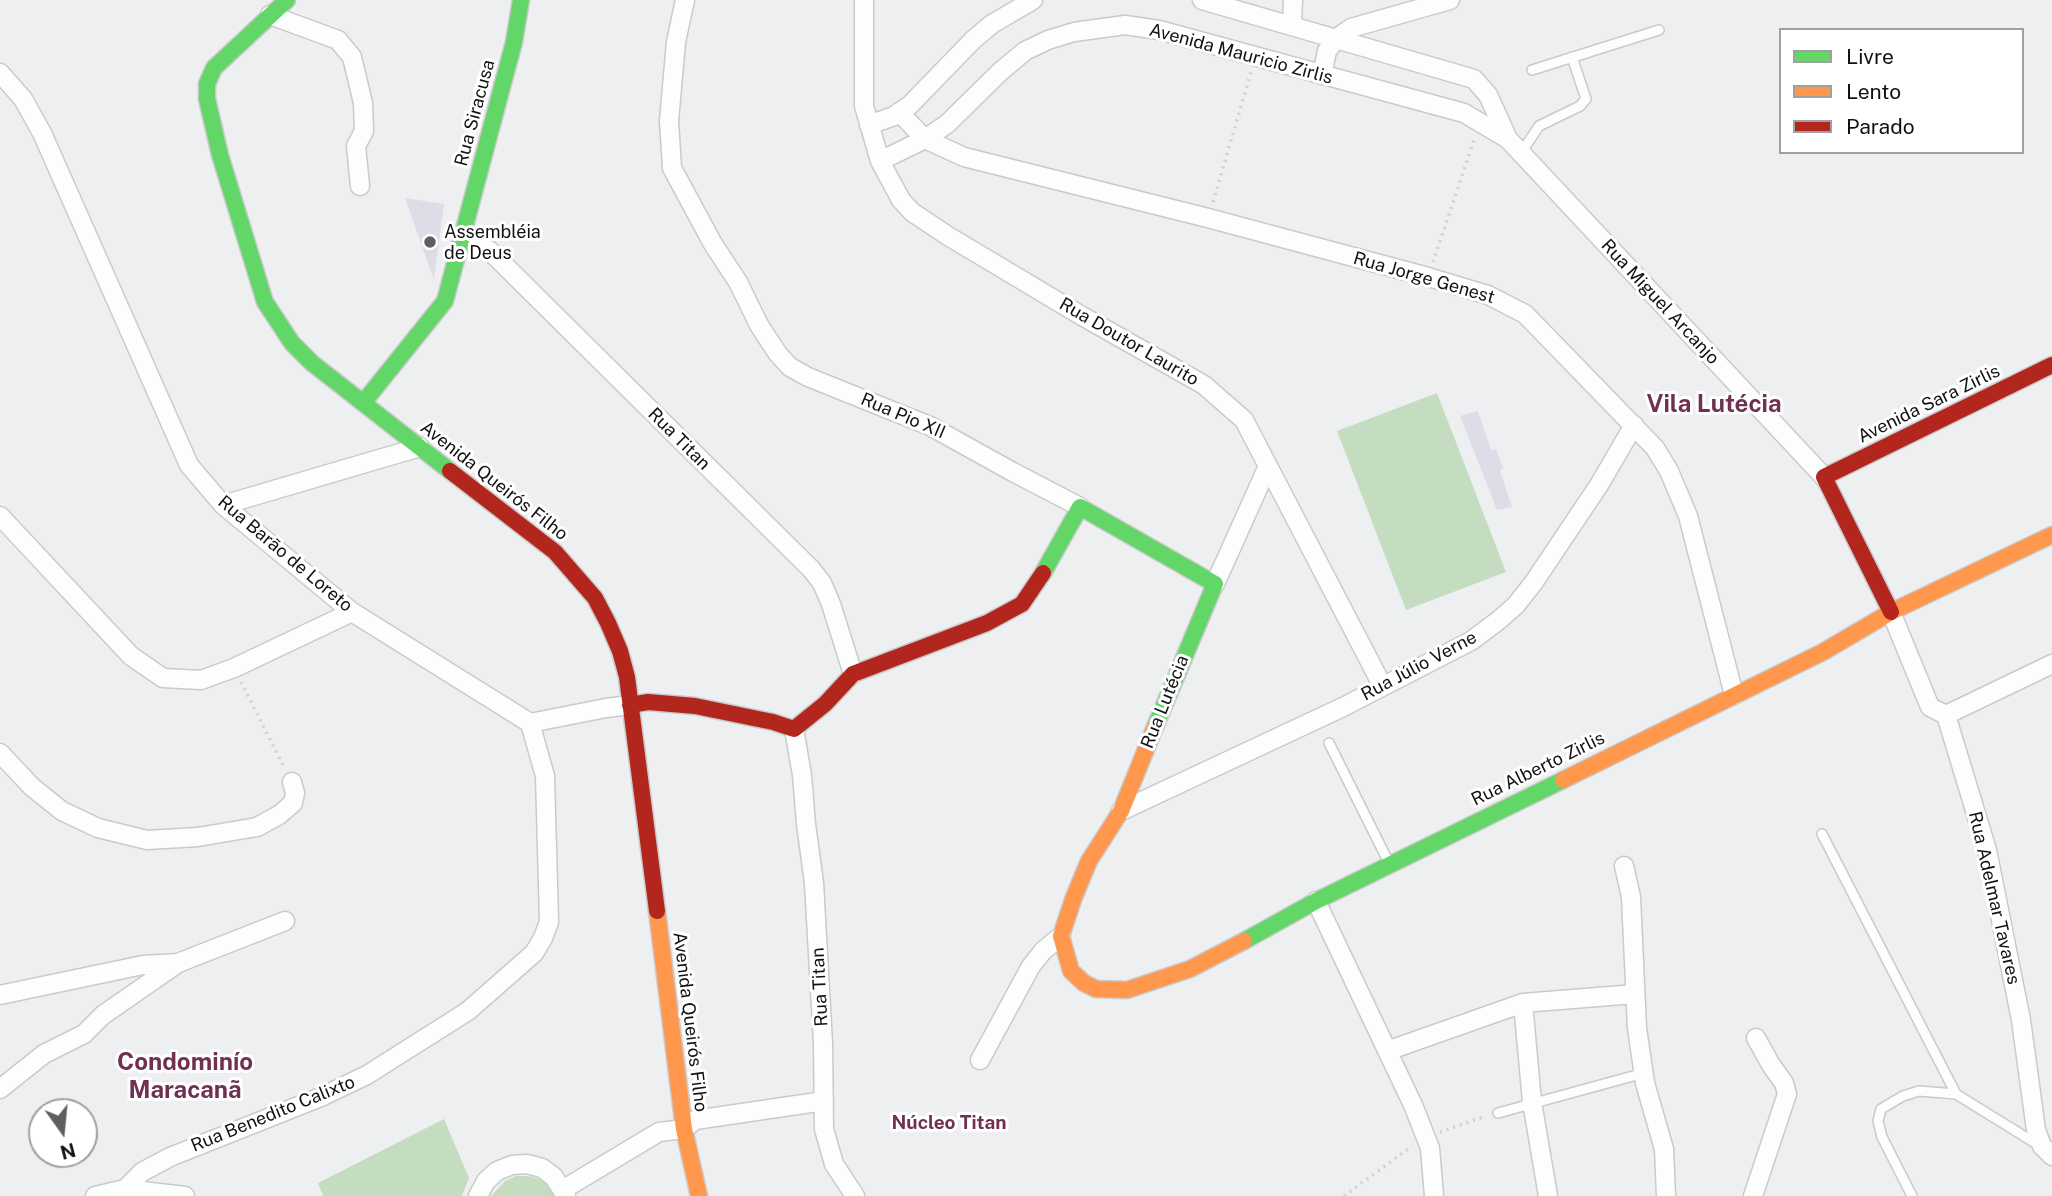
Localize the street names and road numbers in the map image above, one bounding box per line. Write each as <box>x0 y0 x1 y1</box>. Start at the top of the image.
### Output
street label: Avenida Mauricio Zirlis <box>1147 19 1335 89</box>
street label: Rua Siracusa <box>450 57 500 169</box>
street label: Rua Miguel Arcanjo <box>1596 235 1724 369</box>
street label: Rua Jorge Genest <box>1351 247 1497 309</box>
street label: Rua Doutor Laurito <box>1055 293 1203 391</box>
street label: Avenida Sara Zirlis <box>1854 360 2004 448</box>
street label: Rua Pio XII <box>857 389 949 443</box>
street label: Rua Titan <box>643 403 715 475</box>
street label: Avenida Queirós Filho <box>416 417 572 545</box>
street label: Rua Barão de Loreto <box>213 491 357 617</box>
street label: Rua Júlio Verne <box>1357 626 1481 706</box>
street label: Rua Lutécia <box>1136 652 1194 752</box>
street label: Rua Alberto Zirlis <box>1468 727 1608 811</box>
street label: Rua Adelmar Tavares <box>1964 809 2024 987</box>
street label: Avenida Queirós Filho <box>668 931 712 1113</box>
street label: Rua Titan <box>807 947 833 1027</box>
street label: Rua Benedito Calixto <box>188 1071 358 1157</box>

